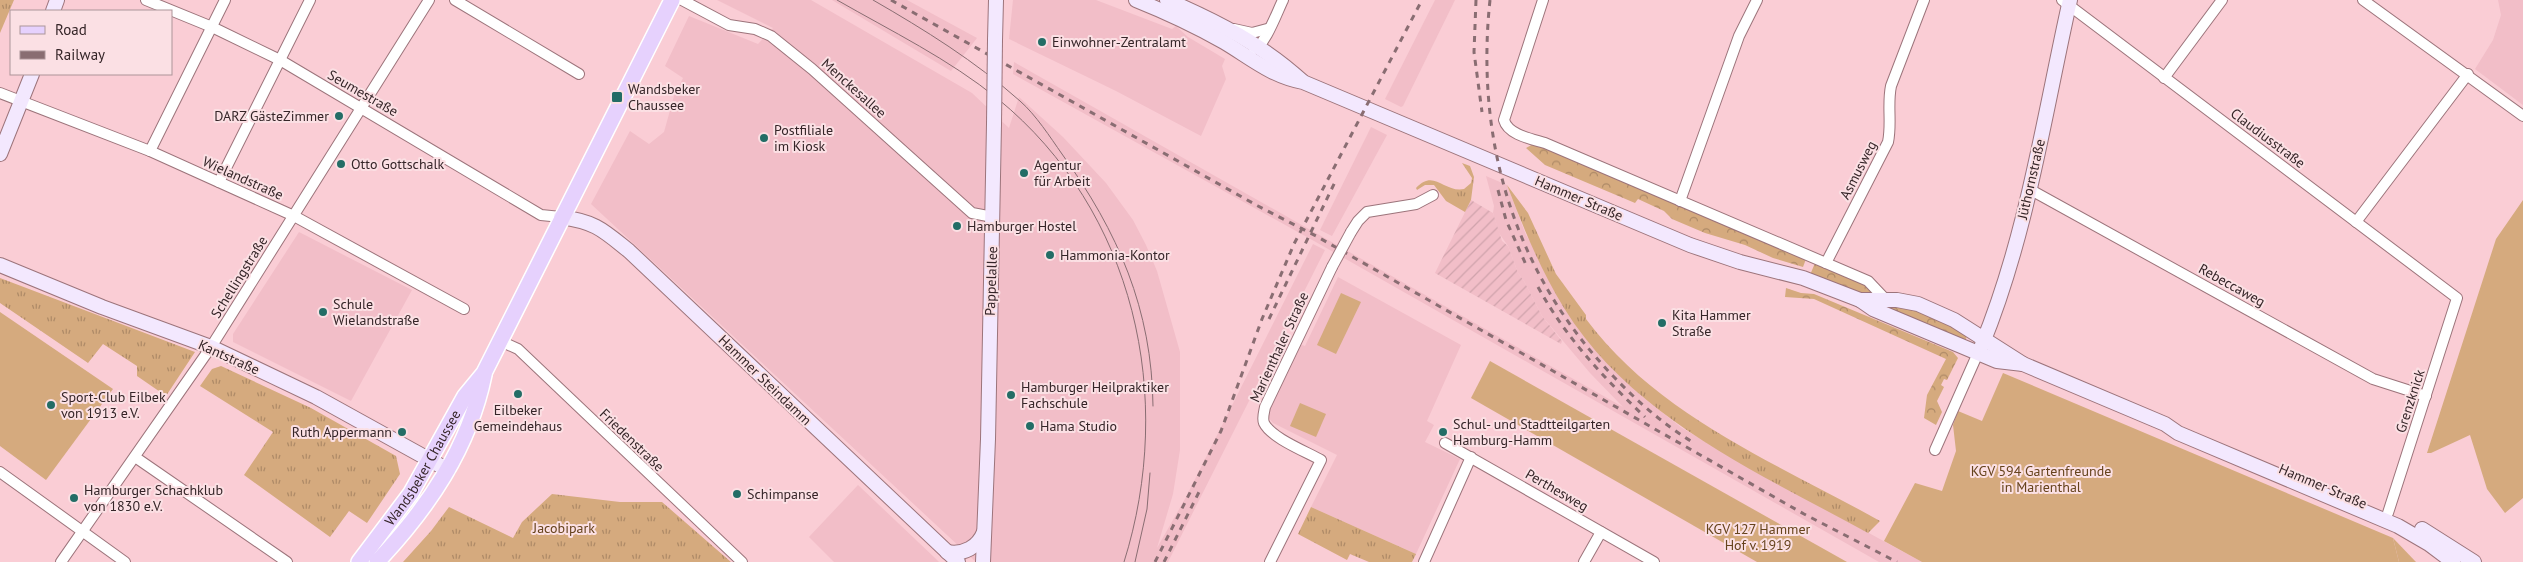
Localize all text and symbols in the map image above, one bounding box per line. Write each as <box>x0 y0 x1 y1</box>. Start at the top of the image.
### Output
legend <box>10 10 172 75</box>
text: Road <box>55 20 87 39</box>
place label: Einwohner-Zentralamt <box>1052 33 1186 51</box>
marker: Einwohner-Zentralamt <box>1036 36 1048 48</box>
text: Railway <box>55 45 105 64</box>
street label: Menckesallee <box>818 54 890 122</box>
street label: Seumestraße <box>325 66 401 120</box>
place label: Wandsbeker Chaussee <box>628 80 700 114</box>
marker: Wandsbeker Chaussee <box>610 90 624 104</box>
street label: Claudiusstraße <box>2227 104 2309 172</box>
place label: DARZ GästeZimmer <box>214 107 329 125</box>
marker: DARZ GästeZimmer <box>333 110 345 122</box>
place label: Postfiliale im Kiosk <box>774 121 833 155</box>
marker: Postfiliale im Kiosk <box>758 132 770 144</box>
street label: Jüthornstraße <box>2013 137 2049 222</box>
street label: Asmusweg <box>1836 138 1880 202</box>
street label: Wielandstraße <box>200 152 286 204</box>
place label: Otto Gottschalk <box>351 155 445 173</box>
place label: Agentur für Arbeit <box>1034 156 1090 190</box>
marker: Otto Gottschalk <box>335 158 347 170</box>
marker: Agentur für Arbeit <box>1018 167 1030 179</box>
street label: Hammer Straße <box>1532 171 1626 225</box>
place label: Hamburger Hostel <box>967 217 1076 235</box>
marker: Hamburger Hostel <box>951 220 963 232</box>
street label: Schellingstraße <box>207 233 271 321</box>
street label: Pappelallee <box>981 246 1001 316</box>
place label: Hammonia-Kontor <box>1060 246 1170 264</box>
marker: Hammonia-Kontor <box>1044 249 1056 261</box>
street label: Rebeccaweg <box>2196 259 2268 311</box>
street label: Marienthaler Straße <box>1246 289 1312 405</box>
place label: Schule Wielandstraße <box>333 295 419 329</box>
marker: Schule Wielandstraße <box>317 306 329 318</box>
place label: Kita Hammer Straße <box>1672 306 1751 340</box>
marker: Kita Hammer Straße <box>1656 317 1668 329</box>
street label: Hammer Steindamm <box>715 331 815 429</box>
street label: Kantstraße <box>196 336 262 378</box>
street label: Grenzknick <box>2391 367 2429 435</box>
place label: Hamburger Heilpraktiker Fachschule <box>1021 378 1169 412</box>
place label: Sport-Club Eilbek von 1913 e.V. <box>61 388 166 422</box>
marker: Eilbeker Gemeindehaus <box>512 388 524 400</box>
marker: Hamburger Heilpraktiker Fachschule <box>1005 389 1017 401</box>
marker: Sport-Club Eilbek von 1913 e.V. <box>45 399 57 411</box>
place label: Eilbeker Gemeindehaus <box>474 401 562 435</box>
street label: Friedenstraße <box>596 405 668 475</box>
street label: Wandsbeker Chaussee <box>381 407 464 529</box>
place label: Schul- und Stadtteilgarten Hamburg-Hamm <box>1453 415 1610 449</box>
place label: Hama Studio <box>1040 417 1117 435</box>
marker: Hama Studio <box>1024 420 1036 432</box>
place label: Ruth Appermann <box>292 423 392 441</box>
marker: Ruth Appermann <box>396 426 408 438</box>
marker: Schul- und Stadtteilgarten Hamburg-Hamm <box>1437 426 1449 438</box>
street label: Hammer Straße <box>2276 459 2370 513</box>
park label: KGV 594 Gartenfreunde in Marienthal <box>1971 462 2111 496</box>
street label: Perthesweg <box>1522 465 1592 515</box>
place label: Hamburger Schachklub von 1830 e.V. <box>84 481 223 515</box>
place label: Schimpanse <box>747 485 819 503</box>
marker: Schimpanse <box>731 488 743 500</box>
marker: Hamburger Schachklub von 1830 e.V. <box>68 492 80 504</box>
park label: Jacobipark <box>532 519 595 537</box>
park label: KGV 127 Hammer Hof v. 1919 <box>1706 520 1810 554</box>

